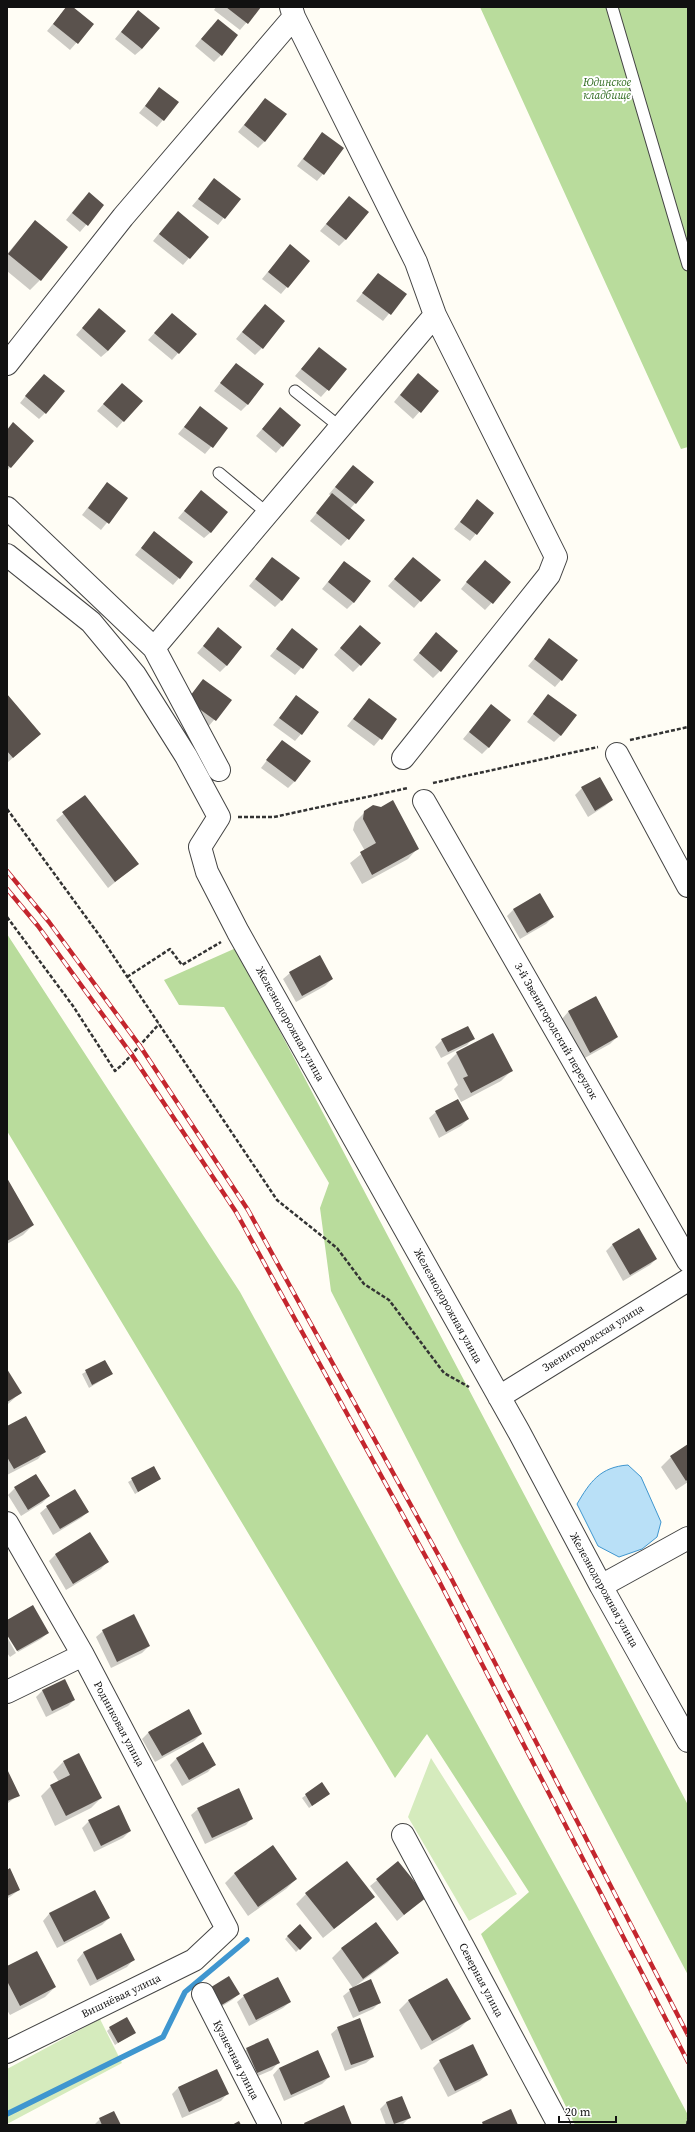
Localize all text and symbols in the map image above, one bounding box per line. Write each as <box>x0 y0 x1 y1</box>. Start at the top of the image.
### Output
park label: Юдинское кладбище <box>582 75 632 103</box>
street label: 3-й Звенигородский переулок <box>511 960 601 1102</box>
street label: Железнодорожная улица <box>252 964 328 1084</box>
street label: Железнодорожная улица <box>410 1246 486 1366</box>
street label: Звенигородская улица <box>539 1300 647 1375</box>
street label: Железнодорожная улица <box>566 1530 642 1650</box>
street label: Родниковая улица <box>90 1679 148 1770</box>
street label: Северная улица <box>455 1940 507 2020</box>
street label: Вишнёвая улица <box>79 1970 164 2022</box>
street label: Кузнечная улица <box>209 2018 263 2103</box>
scale bar <box>559 2098 616 2124</box>
text: 20 m <box>565 2104 591 2120</box>

